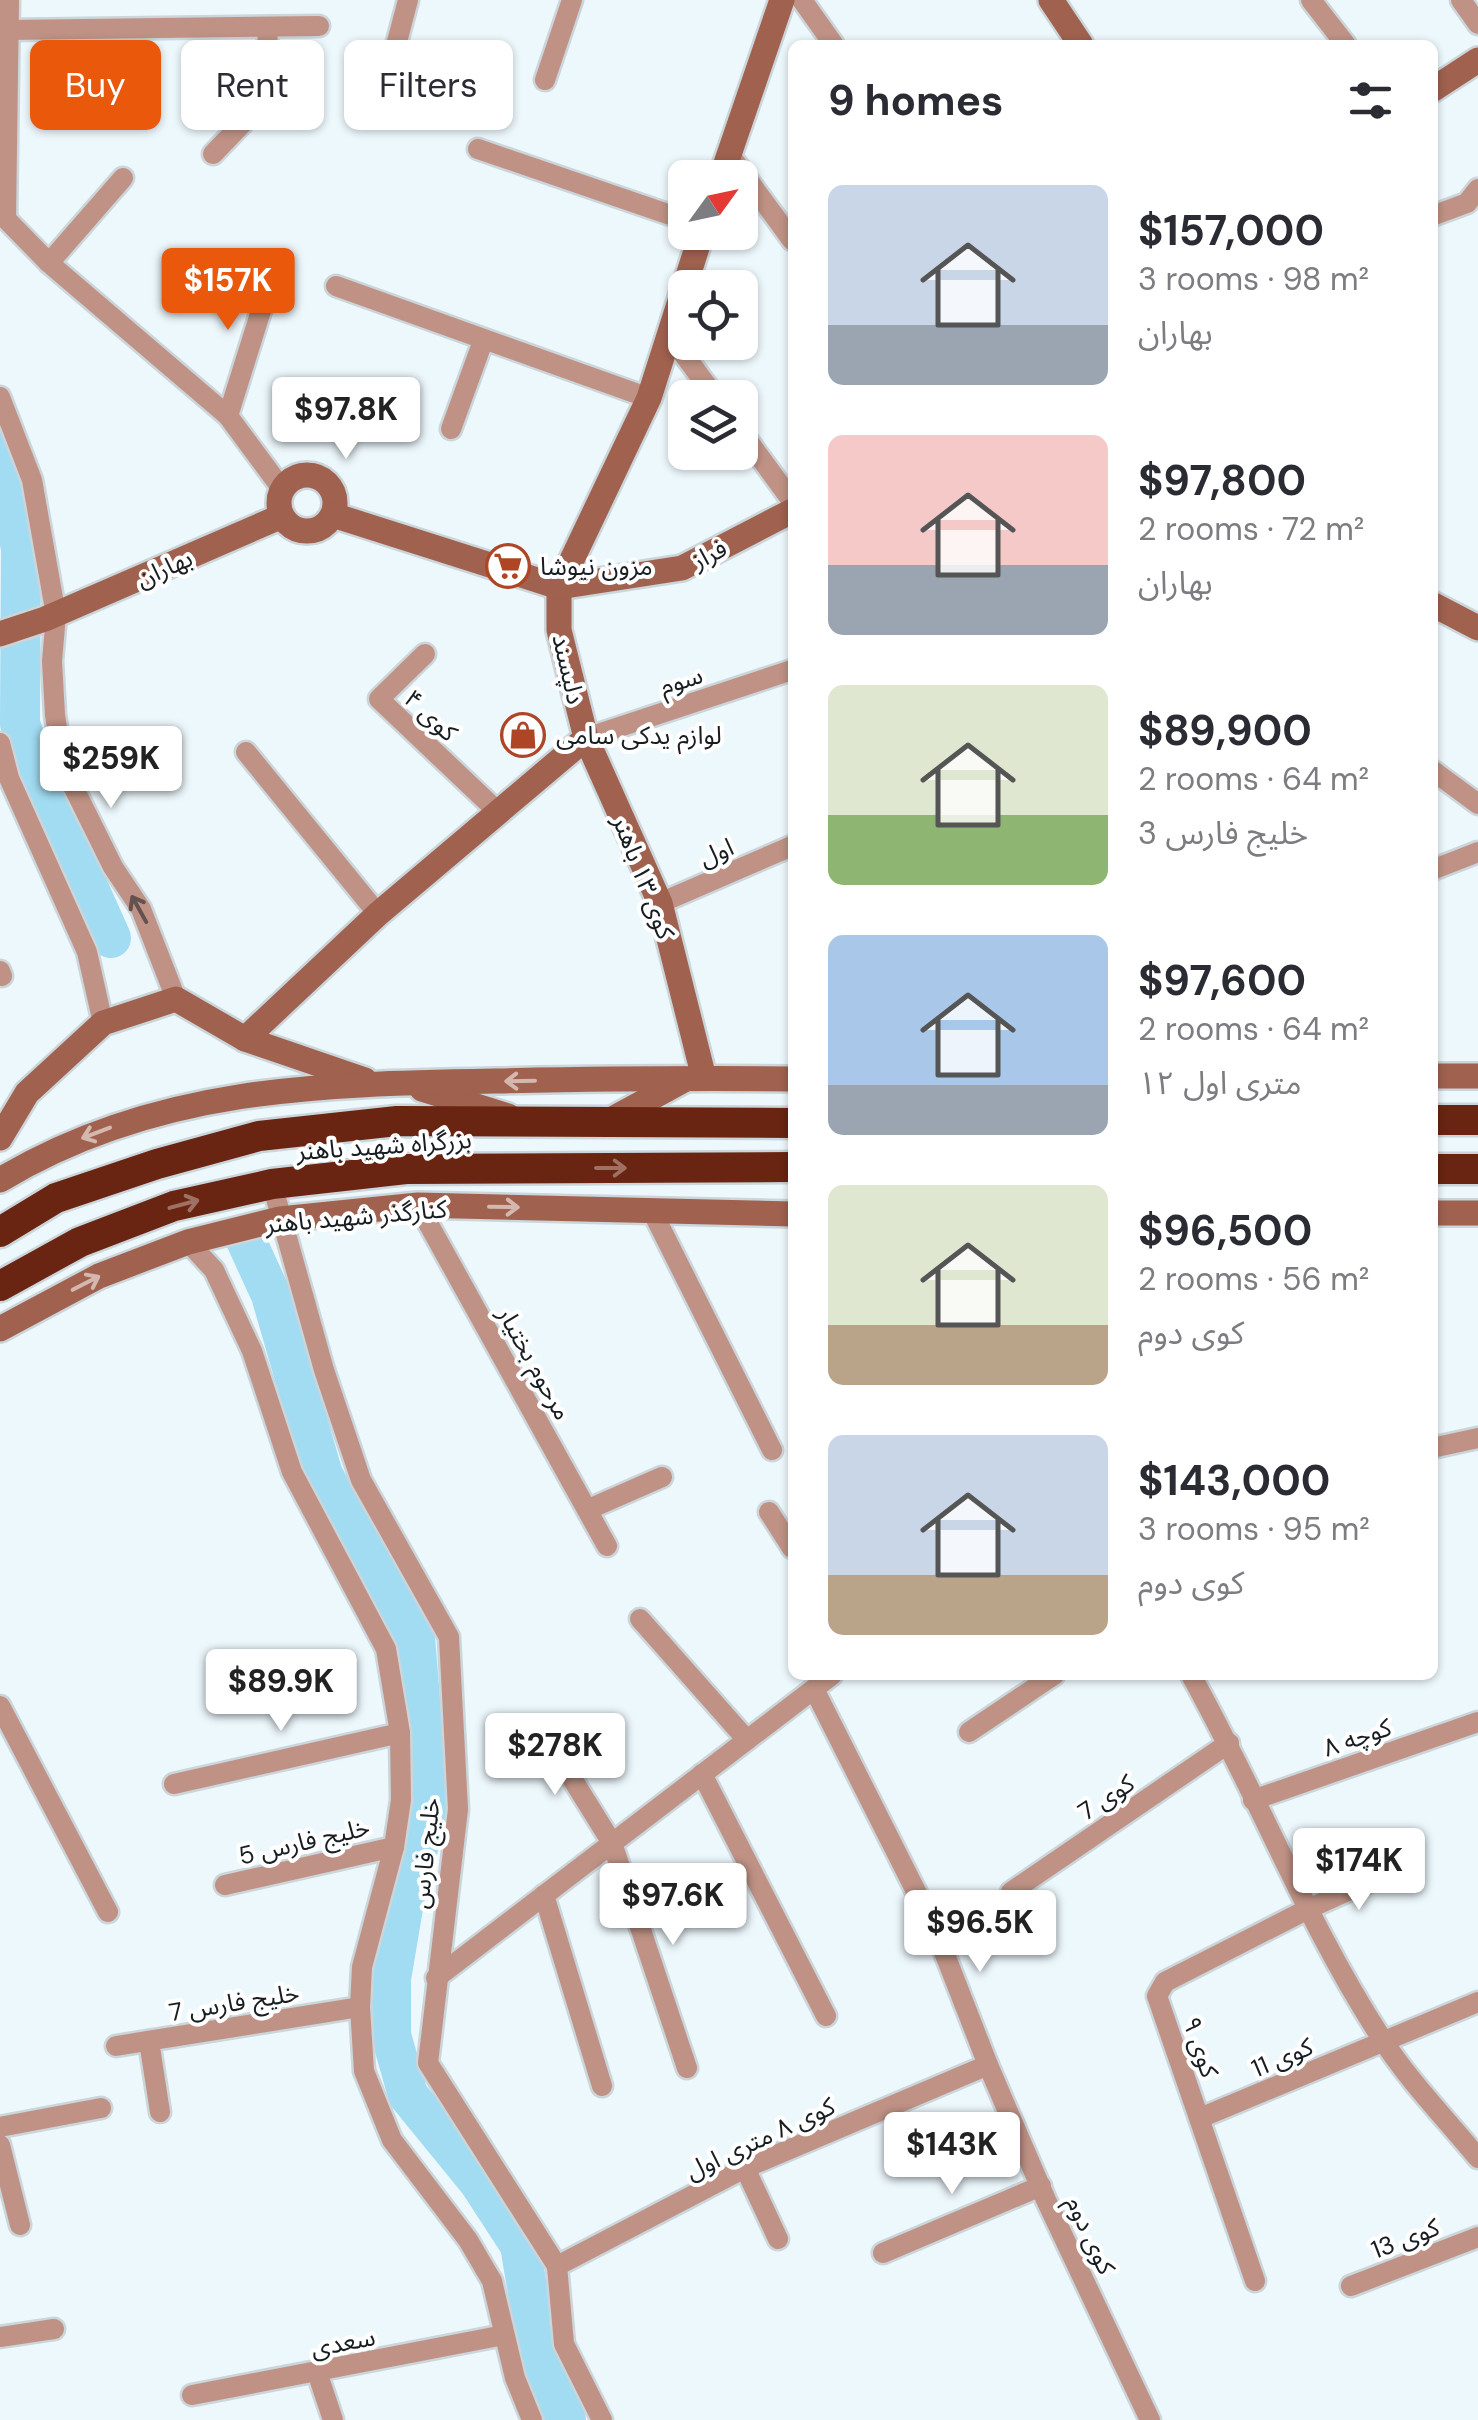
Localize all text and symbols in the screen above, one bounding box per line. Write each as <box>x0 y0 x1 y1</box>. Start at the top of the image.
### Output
chip: Buy <box>30 40 161 130</box>
chip: Rent <box>181 40 324 130</box>
chip: Filters <box>344 40 513 130</box>
text: 9 homes <box>828 73 1003 128</box>
icon: filters <box>1343 73 1398 128</box>
north arrow <box>668 160 758 250</box>
map controls <box>668 160 758 470</box>
text: $157,000 <box>1138 203 1324 258</box>
icon: home <box>908 225 1028 345</box>
pin: $157K <box>158 248 298 333</box>
text: 3 rooms · 98 m² <box>1138 258 1369 300</box>
text: $157K <box>184 259 272 301</box>
button: locate <box>668 270 758 360</box>
text: بهاران <box>1138 312 1213 354</box>
pin: $97.8K <box>265 377 427 462</box>
button: layers <box>668 380 758 470</box>
text: $97.8K <box>294 388 398 430</box>
text: $97,800 <box>1138 453 1306 508</box>
icon: home <box>908 475 1028 595</box>
text: 2 rooms · 72 m² <box>1138 508 1364 550</box>
street label: فراز <box>685 532 733 578</box>
street label: بهاران <box>131 542 198 595</box>
supermarket icon: مزون نیوشا <box>485 543 531 589</box>
place label: مزون نیوشا <box>540 550 653 583</box>
text: بهاران <box>1138 562 1213 604</box>
street label: دلپسند <box>544 631 593 707</box>
street label: سوم <box>655 658 708 706</box>
street label: کوی ۴ <box>397 682 465 749</box>
text: $89,900 <box>1138 703 1312 758</box>
shop icon: لوازم یدکی سامی <box>500 712 546 758</box>
place label: لوازم یدکی سامی <box>556 719 722 755</box>
icon: home <box>908 725 1028 845</box>
pin: $259K <box>41 726 181 811</box>
text: $259K <box>62 737 160 779</box>
text: 2 rooms · 64 m² <box>1138 758 1369 800</box>
street label: کوی ۱۳ باهنر <box>605 810 682 944</box>
text: خلیج فارس 3 <box>1138 812 1308 854</box>
street label: اول <box>694 831 739 874</box>
one-way arrow <box>129 895 149 924</box>
text: $97,600 <box>1138 953 1306 1008</box>
icon: home <box>908 975 1028 1095</box>
text: 2 rooms · 64 m² <box>1138 1008 1369 1050</box>
text: ۱۲ متری اول <box>1138 1062 1302 1104</box>
one-way arrow <box>505 1071 537 1090</box>
street label: بزرگراه شهید باهنر <box>294 1123 473 1168</box>
one-way arrow <box>81 1126 112 1144</box>
one-way arrow <box>595 1158 627 1177</box>
street label: کنارگذر شهید باهنر <box>263 1192 449 1241</box>
one-way arrow <box>168 1194 199 1213</box>
one-way arrow <box>488 1198 520 1217</box>
text: $96,500 <box>1138 1203 1312 1258</box>
icon: home <box>908 1225 1028 1345</box>
text: 2 rooms · 56 m² <box>1138 1258 1369 1300</box>
one-way arrow <box>71 1273 101 1292</box>
street label: مرحوم بختیار <box>487 1300 579 1427</box>
text: کوی دوم <box>1138 1312 1244 1354</box>
text: $143,000 <box>1138 1453 1330 1508</box>
icon: home <box>908 1475 1028 1595</box>
text: 3 rooms · 95 m² <box>1138 1508 1370 1550</box>
text: کوی دوم <box>1138 1562 1244 1604</box>
pin: $89.9K <box>200 1649 362 1734</box>
text: $89.9K <box>228 1660 334 1702</box>
street label: کوچه ۸ <box>1319 1710 1396 1764</box>
pin: $278K <box>485 1713 625 1798</box>
text: $278K <box>507 1724 603 1766</box>
street label: کوی 7 <box>1072 1766 1141 1828</box>
street label: خلیج فارس <box>403 1796 450 1910</box>
street label: خلیج فارس 5 <box>235 1810 373 1875</box>
pin: $174K <box>1289 1828 1429 1913</box>
text: $174K <box>1315 1839 1403 1881</box>
pin: $97.6K <box>592 1863 754 1948</box>
text: $97.6K <box>622 1874 724 1916</box>
pin: $96.5K <box>899 1890 1061 1975</box>
text: $96.5K <box>926 1901 1034 1943</box>
street label: خلیج فارس 7 <box>167 1976 302 2031</box>
street label: کوی ۹ <box>1175 2012 1226 2083</box>
street label: کوی 11 <box>1247 2030 1318 2085</box>
street label: کوی ۸ متری اول <box>680 2089 841 2187</box>
pin: $143K <box>882 2112 1022 2197</box>
text: $143K <box>906 2123 998 2165</box>
street label: کوی دوم <box>1055 2191 1123 2282</box>
street label: کوی 13 <box>1366 2210 1445 2266</box>
street label: سعدی <box>308 2320 378 2365</box>

